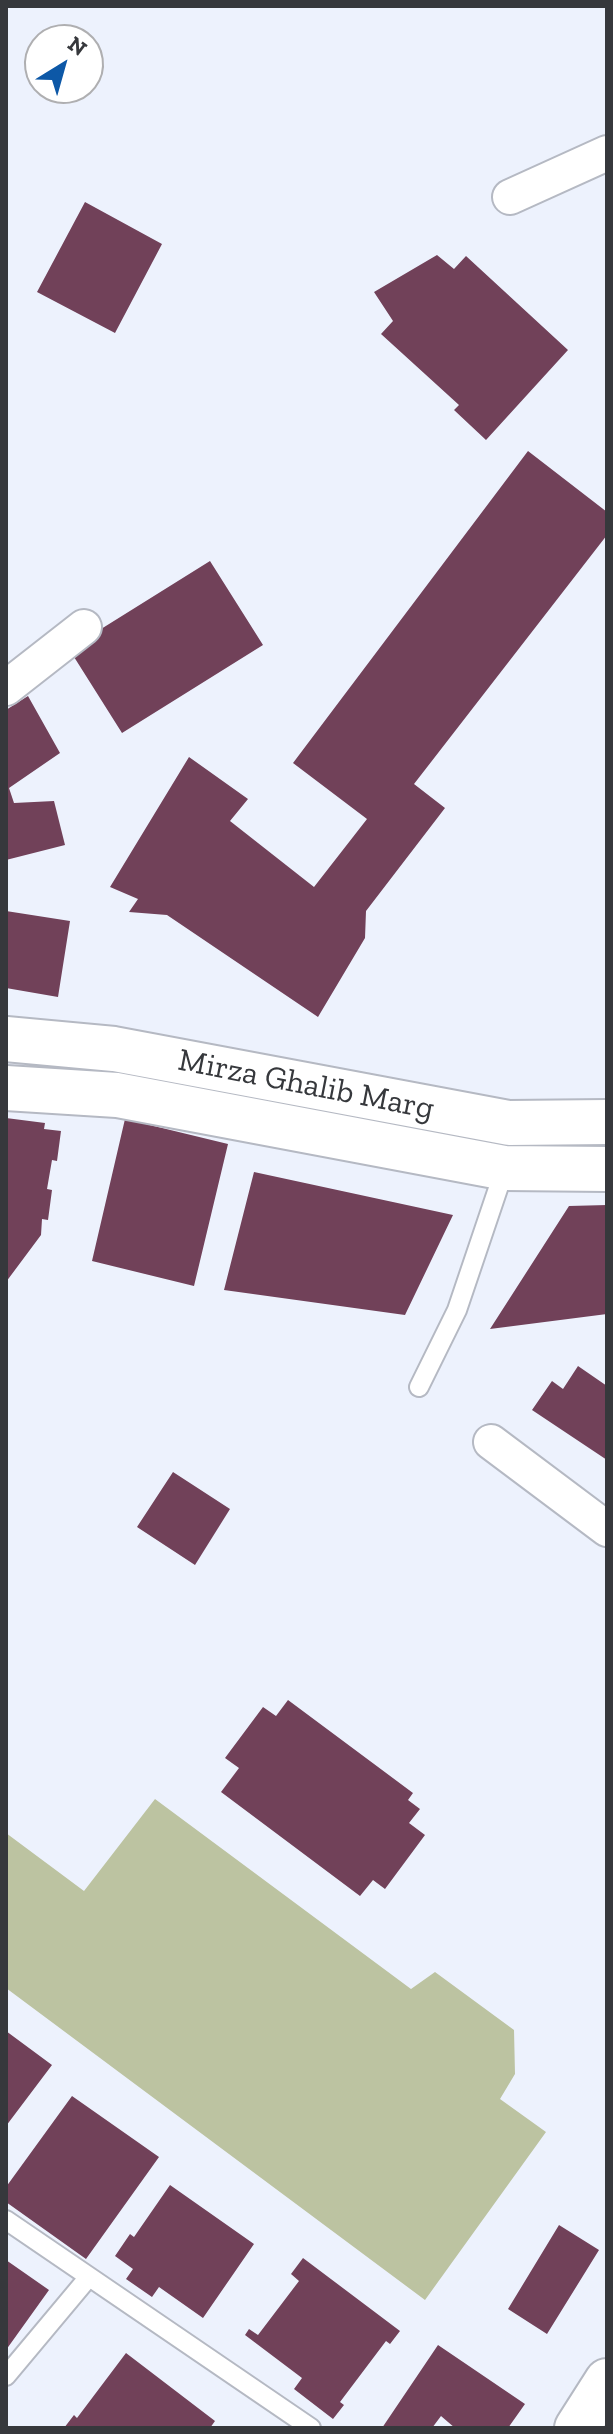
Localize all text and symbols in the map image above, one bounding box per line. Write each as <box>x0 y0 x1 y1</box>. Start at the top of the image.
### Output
north arrow <box>24 24 104 104</box>
text: N <box>63 30 92 62</box>
street label: Mirza Ghalib Marg <box>175 1041 437 1129</box>

